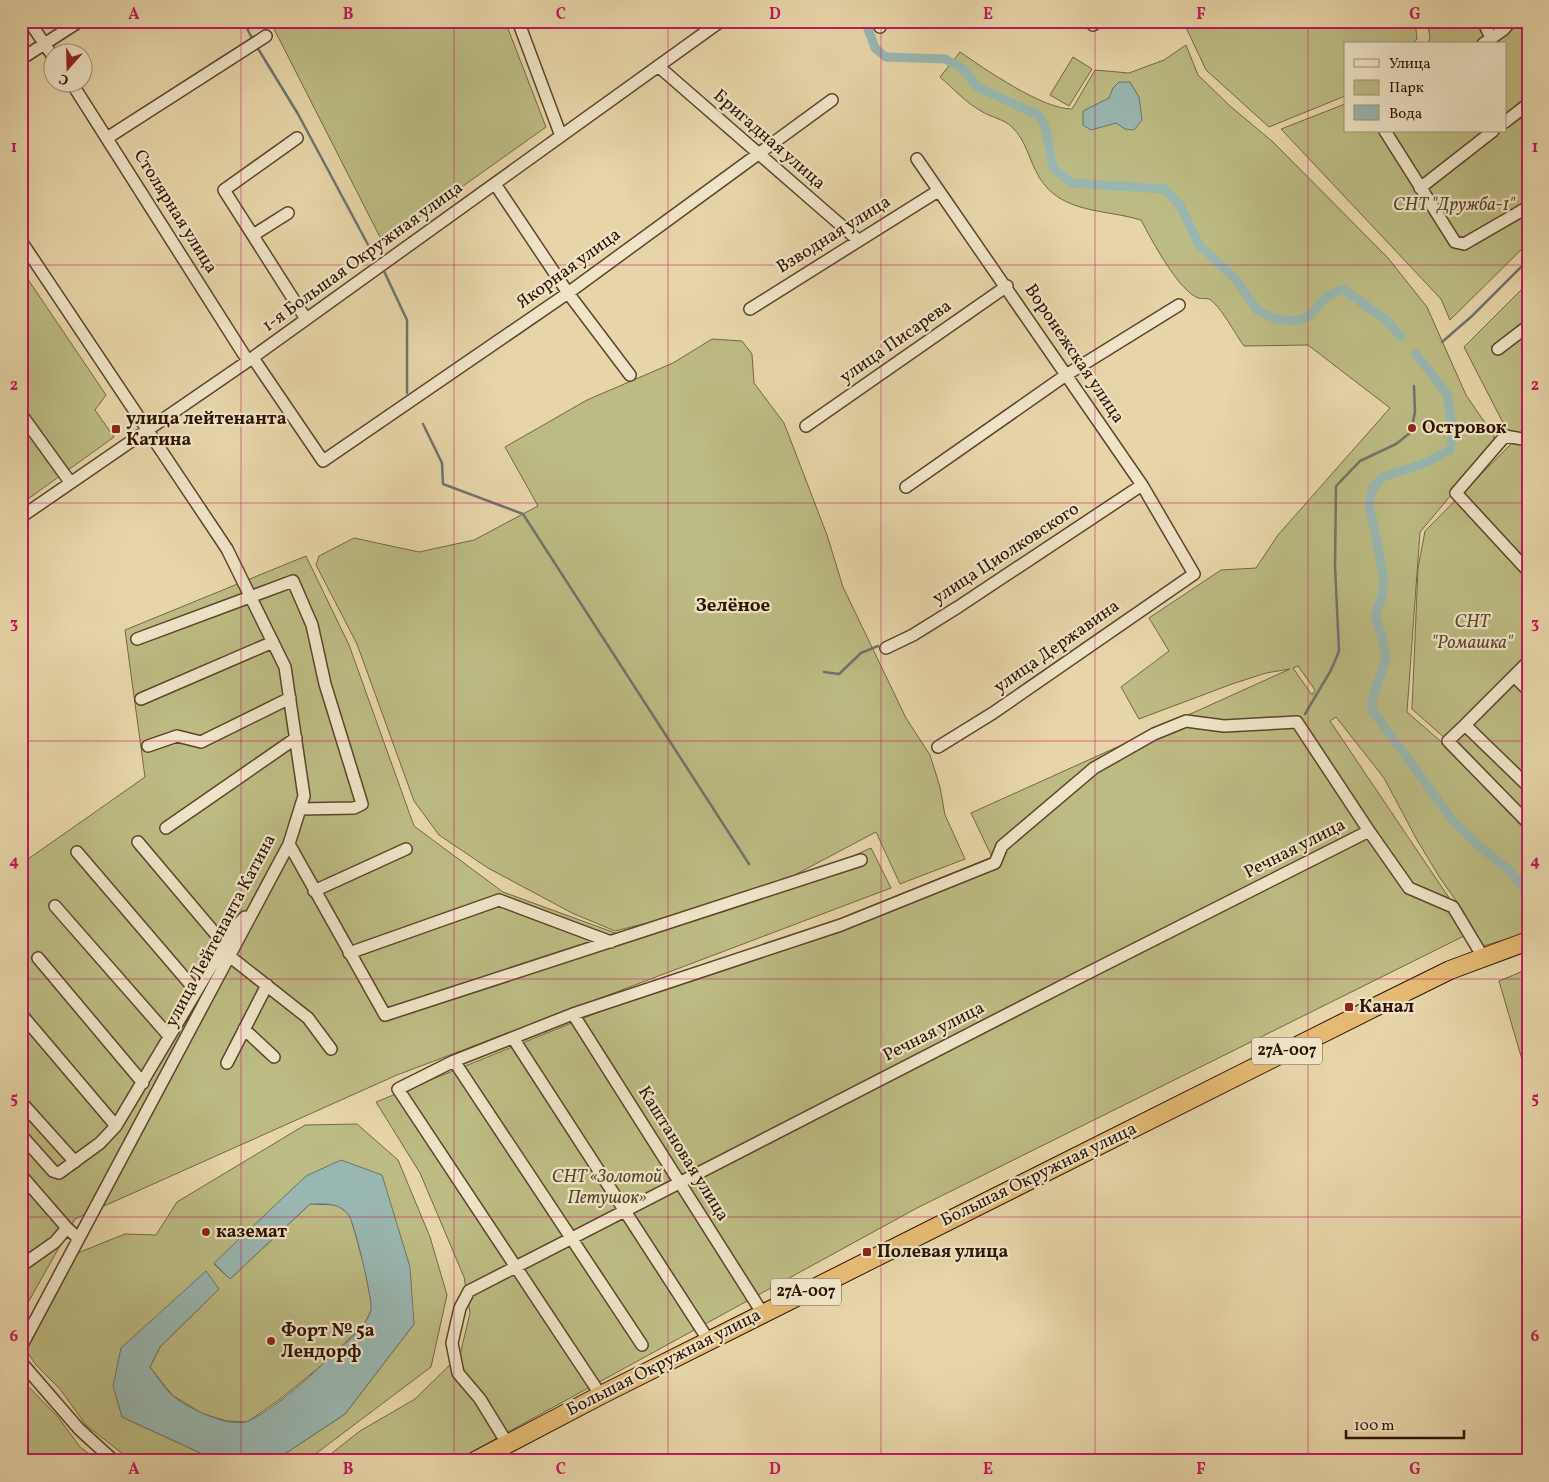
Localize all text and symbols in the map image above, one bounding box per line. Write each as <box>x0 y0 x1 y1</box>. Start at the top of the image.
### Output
text: A <box>128 4 140 26</box>
text: B <box>343 4 354 26</box>
text: C <box>556 4 566 26</box>
text: D <box>769 4 781 26</box>
text: E <box>983 4 993 26</box>
text: F <box>1196 4 1206 26</box>
text: G <box>1409 4 1421 26</box>
north arrow <box>42 42 92 92</box>
legend <box>1344 42 1506 132</box>
text: Улица <box>1389 54 1431 75</box>
text: С <box>57 68 72 89</box>
text: Парк <box>1389 78 1424 99</box>
street label: Бригадная улица <box>707 84 831 196</box>
text: Вода <box>1389 104 1422 125</box>
text: 1 <box>11 137 17 159</box>
text: 1 <box>1532 137 1538 159</box>
street label: Столярная улица <box>127 145 223 279</box>
street label: 1-я Большая Окружная улица <box>258 176 468 338</box>
street label: Взводная улица <box>772 190 896 280</box>
park label: СНТ "Дружба-1" <box>1393 193 1516 218</box>
street label: Якорная улица <box>512 223 626 315</box>
street label: Воронежская улица <box>1018 279 1130 429</box>
street label: улица Писарева <box>835 294 957 390</box>
text: 2 <box>10 375 18 397</box>
text: 2 <box>1531 375 1539 397</box>
place label: улица лейтенанта Катина <box>126 407 287 453</box>
place label: Островок <box>1422 416 1507 441</box>
marker: Островок <box>1406 422 1418 434</box>
marker: улица лейтенанта Катина <box>110 423 122 435</box>
street label: улица Циолковского <box>928 497 1084 611</box>
district label: Зелёное <box>696 593 771 619</box>
street label: улица Державина <box>989 594 1125 700</box>
park label: СНТ "Ромашка" <box>1431 610 1514 656</box>
text: 3 <box>10 613 18 635</box>
text: 3 <box>1531 613 1539 635</box>
street label: Речная улица <box>1240 813 1350 885</box>
street label: улица Лейтенанта Катина <box>159 830 283 1032</box>
text: 4 <box>9 851 19 873</box>
text: 4 <box>1530 851 1540 873</box>
place label: Канал <box>1359 995 1414 1020</box>
street label: Речная улица <box>879 996 989 1068</box>
marker: Канал <box>1343 1001 1355 1013</box>
road number: 27А-007 <box>1252 1038 1322 1064</box>
street label: Каштановая улица <box>631 1082 735 1226</box>
text: 5 <box>10 1088 18 1110</box>
text: 5 <box>1531 1088 1539 1110</box>
street label: Большая Окружная улица <box>937 1117 1141 1233</box>
park label: СНТ «Золотой Петушок» <box>552 1165 662 1211</box>
place label: каземат <box>216 1220 287 1245</box>
marker: каземат <box>200 1226 212 1238</box>
place label: Полевая улица <box>877 1240 1008 1265</box>
marker: Полевая улица <box>861 1246 873 1258</box>
road number: 27А-007 <box>771 1278 841 1305</box>
street label: Большая Окружная улица <box>562 1303 766 1423</box>
place label: Форт № 5а Лендорф <box>281 1319 375 1365</box>
text: 6 <box>10 1326 19 1348</box>
text: 6 <box>1531 1326 1540 1348</box>
marker: Форт № 5а Лендорф <box>265 1335 277 1347</box>
scale bar <box>1346 1407 1464 1439</box>
text: 100 m <box>1354 1416 1394 1437</box>
text: A <box>128 1459 140 1481</box>
text: B <box>343 1459 354 1481</box>
text: C <box>556 1459 566 1481</box>
text: D <box>769 1459 781 1481</box>
text: E <box>983 1459 993 1481</box>
text: F <box>1196 1459 1206 1481</box>
text: G <box>1409 1459 1421 1481</box>

